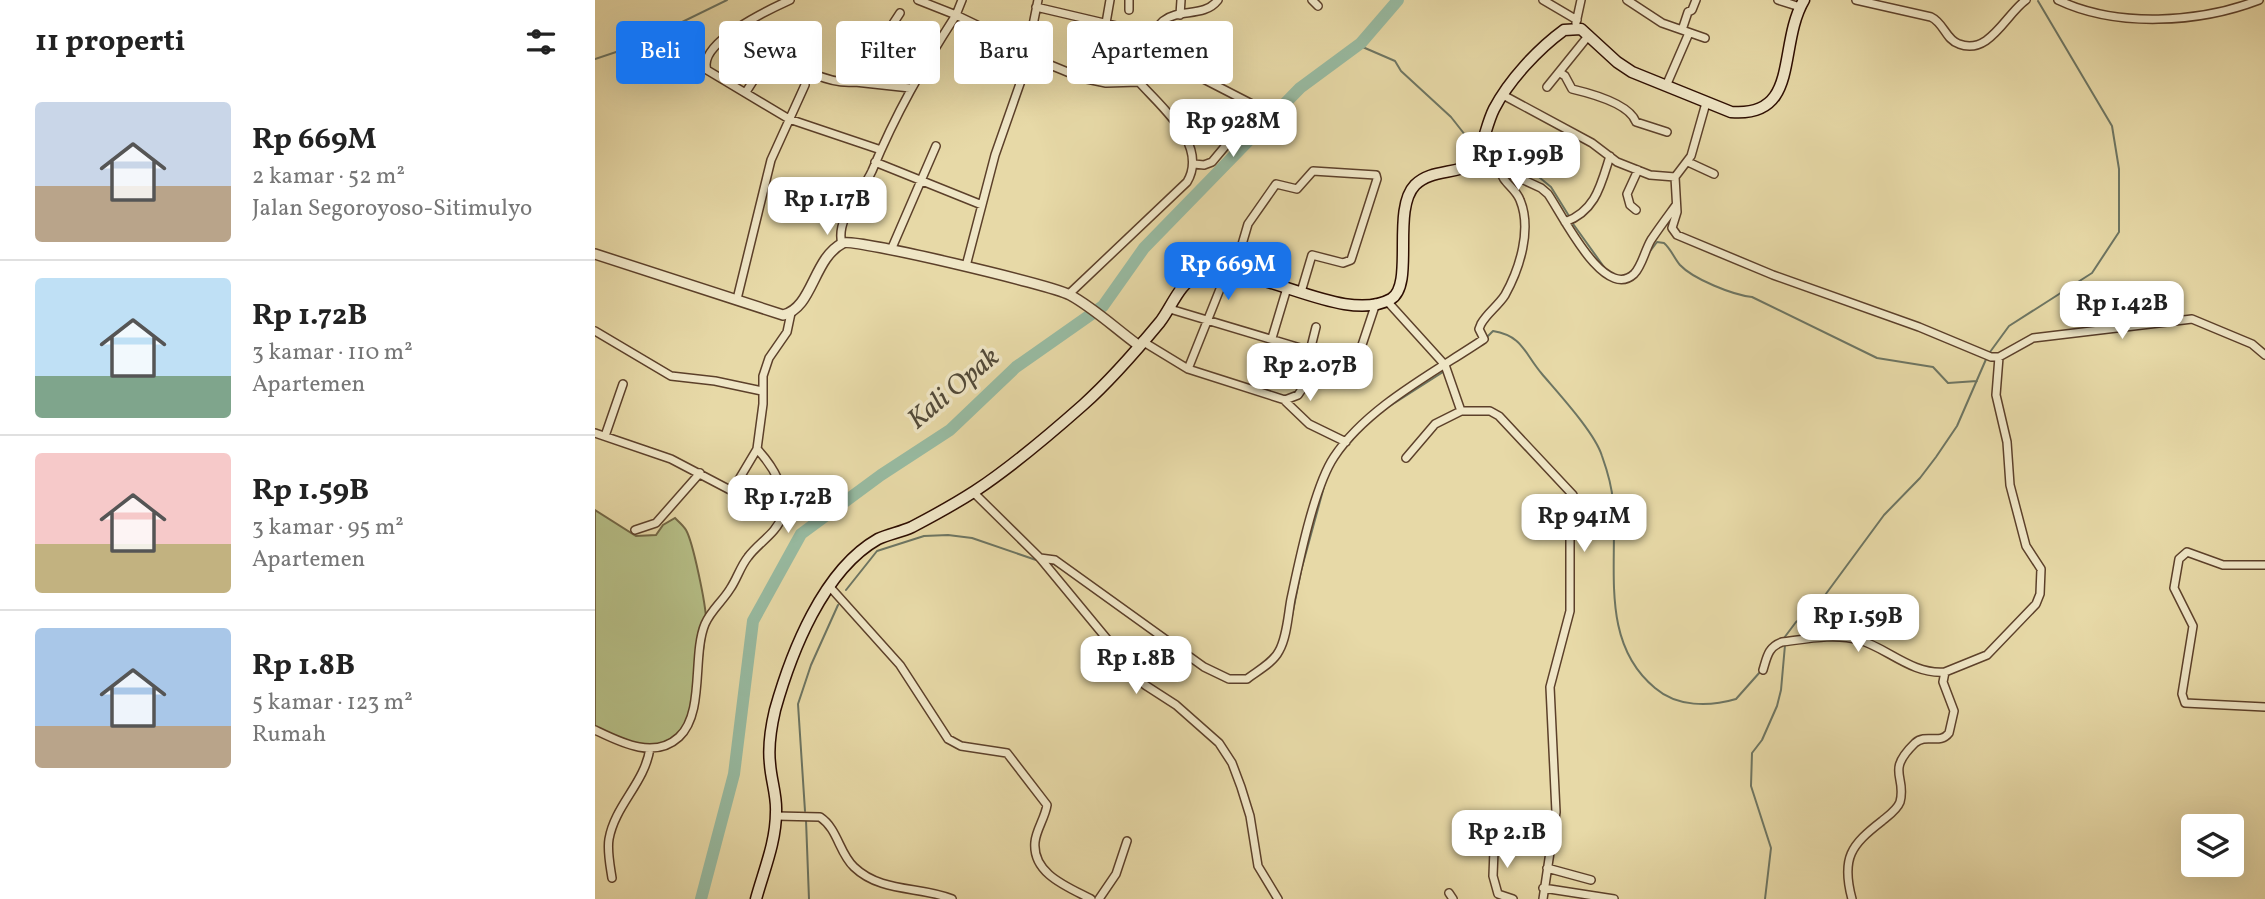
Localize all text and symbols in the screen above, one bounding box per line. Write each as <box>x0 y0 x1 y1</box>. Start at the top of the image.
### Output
text: 11 properti <box>35 21 185 63</box>
chip: Beli <box>616 21 705 84</box>
chip: Sewa <box>719 21 822 84</box>
chip: Filter <box>836 21 940 84</box>
chip: Baru <box>954 21 1053 84</box>
chip: Apartemen <box>1067 21 1233 84</box>
icon: filters <box>522 23 560 61</box>
pin: Rp 928M <box>1168 100 1298 159</box>
text: Rp 928M <box>1186 106 1280 138</box>
text: Rp 669M <box>252 119 376 161</box>
icon: home <box>91 130 175 214</box>
pin: Rp 1.99B <box>1446 132 1590 192</box>
text: Rp 1.99B <box>1472 139 1564 171</box>
text: 2 kamar · 52 m² <box>252 161 405 193</box>
pin: Rp 1.17B <box>755 177 899 237</box>
text: Rp 1.17B <box>784 184 870 216</box>
text: Jalan Segoroyoso-Sitimulyo <box>252 193 532 225</box>
pin: Rp 669M <box>1163 243 1293 302</box>
text: Rp 669M <box>1180 249 1276 281</box>
pin: Rp 1.42B <box>2050 282 2194 341</box>
text: Rp 1.42B <box>2076 288 2168 320</box>
text: Rp 1.72B <box>252 295 367 337</box>
icon: home <box>91 306 175 390</box>
text: 3 kamar · 110 m² <box>252 337 413 369</box>
water label: Kali Opak <box>899 339 1009 439</box>
pin: Rp 2.07B <box>1238 344 1382 403</box>
text: Rp 2.07B <box>1263 350 1357 382</box>
text: Apartemen <box>252 369 365 401</box>
text: Rp 1.59B <box>252 470 369 512</box>
pin: Rp 1.72B <box>716 476 860 535</box>
icon: home <box>91 481 175 565</box>
text: Rp 1.72B <box>744 482 832 514</box>
pin: Rp 941M <box>1519 494 1649 554</box>
text: Rp 941M <box>1538 501 1630 533</box>
text: 3 kamar · 95 m² <box>252 512 404 544</box>
text: Apartemen <box>252 544 365 576</box>
pin: Rp 1.59B <box>1786 594 1930 654</box>
text: Rp 1.59B <box>1813 601 1903 633</box>
pin: Rp 1.8B <box>1071 636 1201 696</box>
text: Rp 1.8B <box>1097 643 1175 675</box>
text: Rp 1.8B <box>252 645 355 687</box>
icon: home <box>91 656 175 740</box>
text: 5 kamar · 123 m² <box>252 687 413 719</box>
text: Rumah <box>252 719 326 751</box>
pin: Rp 2.1B <box>1442 810 1572 870</box>
map controls <box>2181 814 2244 877</box>
button: layers <box>2181 814 2244 877</box>
text: Rp 2.1B <box>1468 817 1546 849</box>

